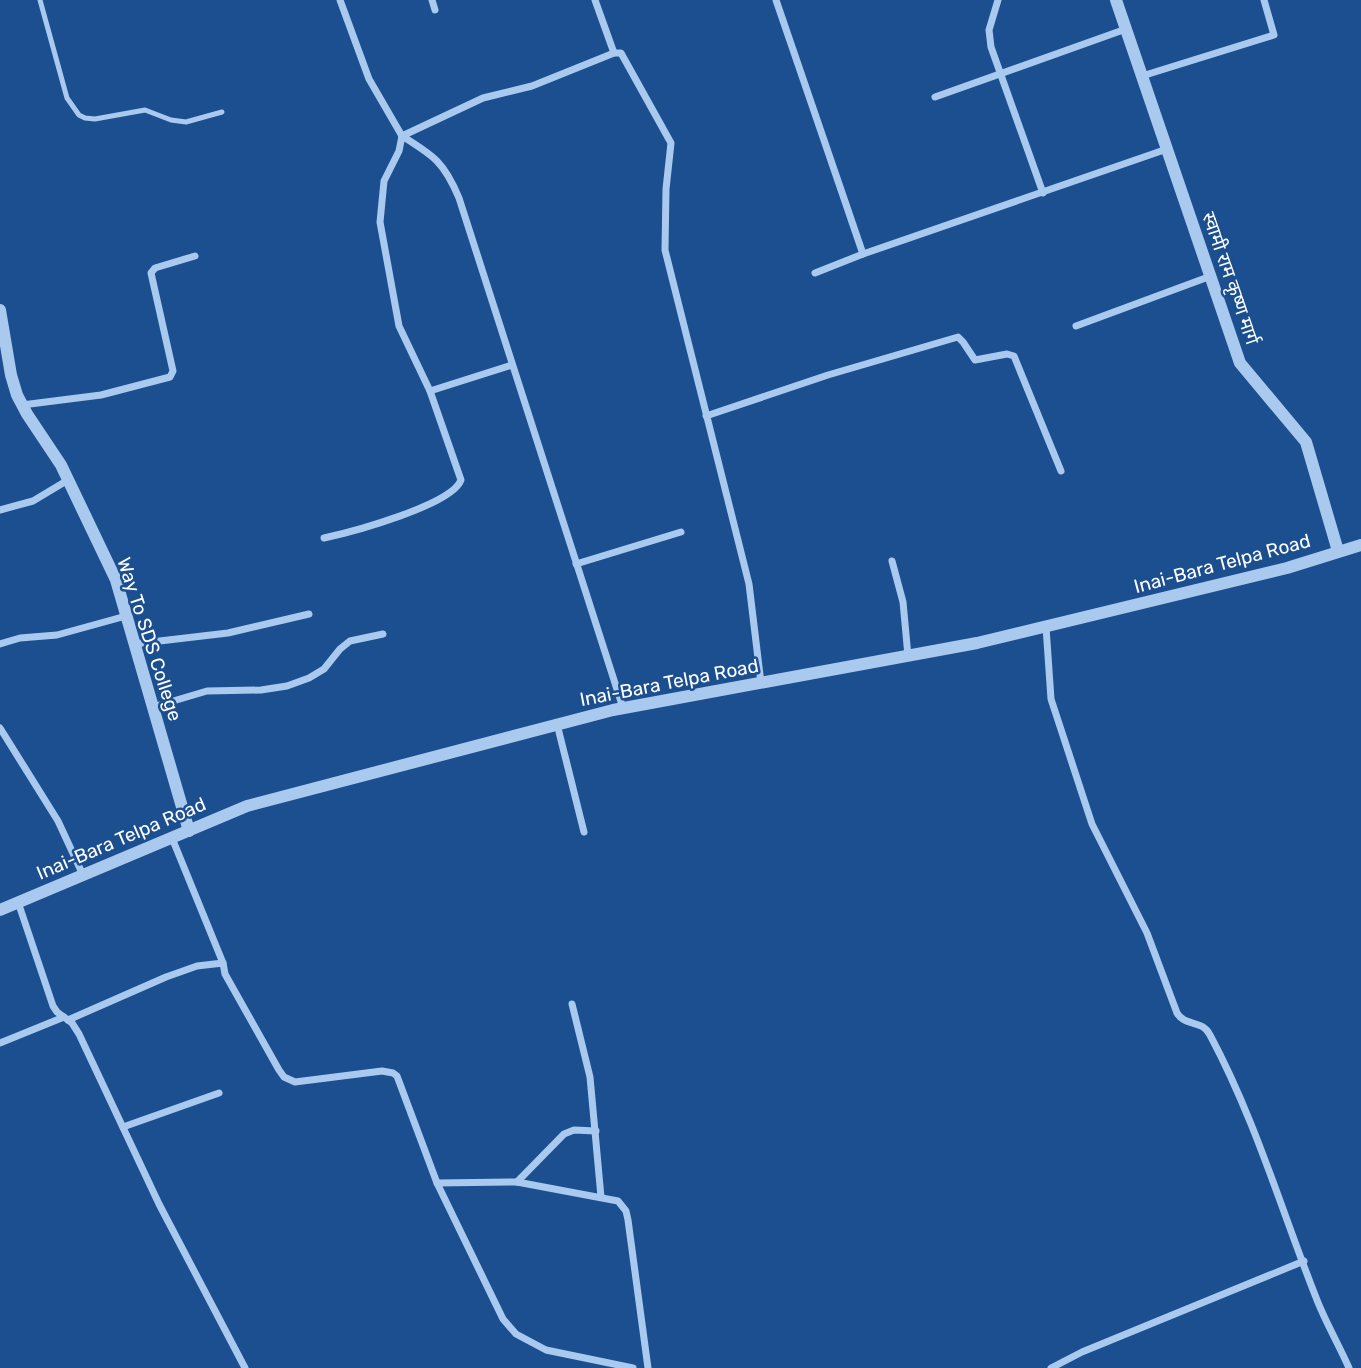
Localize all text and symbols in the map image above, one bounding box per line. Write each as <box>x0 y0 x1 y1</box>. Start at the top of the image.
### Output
street label: स्वामी राम कृष्ण मार्ग <box>1196 209 1264 349</box>
street label: Inai-Bara Telpa Road <box>1131 529 1313 598</box>
street label: Way To SDS College <box>112 554 187 724</box>
street label: Inai-Bara Telpa Road <box>578 654 760 711</box>
street label: Inai-Bara Telpa Road <box>33 792 209 885</box>

